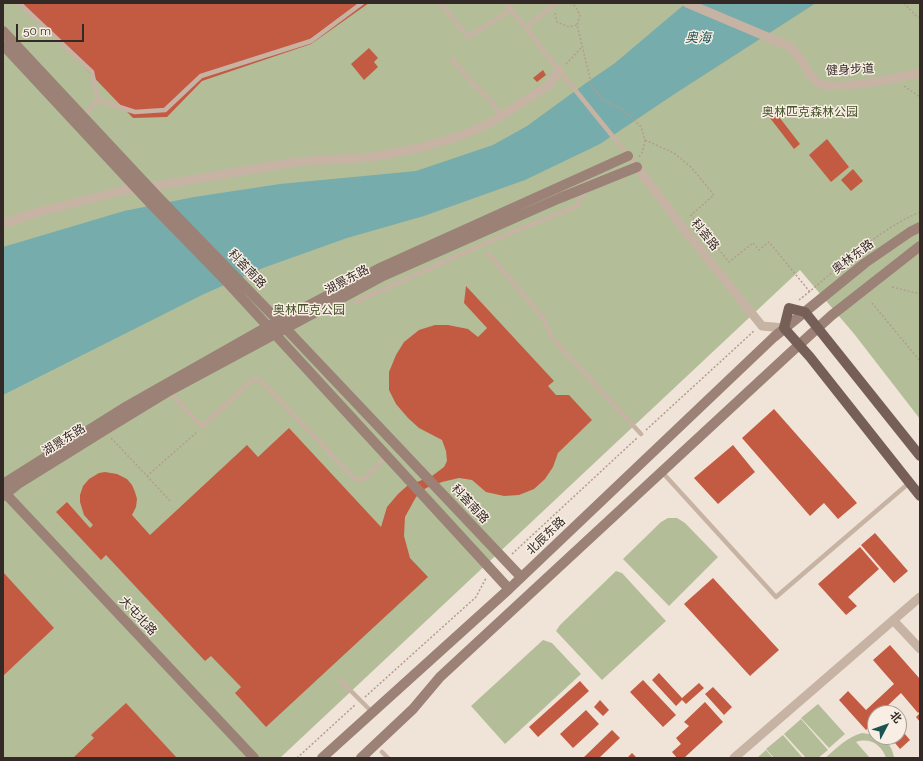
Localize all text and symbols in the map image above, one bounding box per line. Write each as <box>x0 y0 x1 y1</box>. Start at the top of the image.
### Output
scale bar <box>18 16 86 42</box>
text: 50 m <box>23 24 51 38</box>
water label: 奥海 <box>685 30 711 46</box>
street label: 健身步道 <box>826 62 874 78</box>
park label: 奥林匹克森林公园 <box>762 105 858 119</box>
street label: 科荟路 <box>688 216 722 254</box>
street label: 奥林东路 <box>829 237 877 277</box>
street label: 科荟南路 <box>225 247 269 291</box>
street label: 湖景东路 <box>322 262 372 298</box>
park label: 奥林匹克公园 <box>273 303 345 317</box>
street label: 湖景东路 <box>40 421 88 459</box>
street label: 科荟南路 <box>448 482 492 526</box>
street label: 北辰东路 <box>524 514 568 558</box>
street label: 大屯北路 <box>116 594 160 638</box>
north arrow <box>867 705 907 745</box>
text: 北 <box>887 709 904 726</box>

